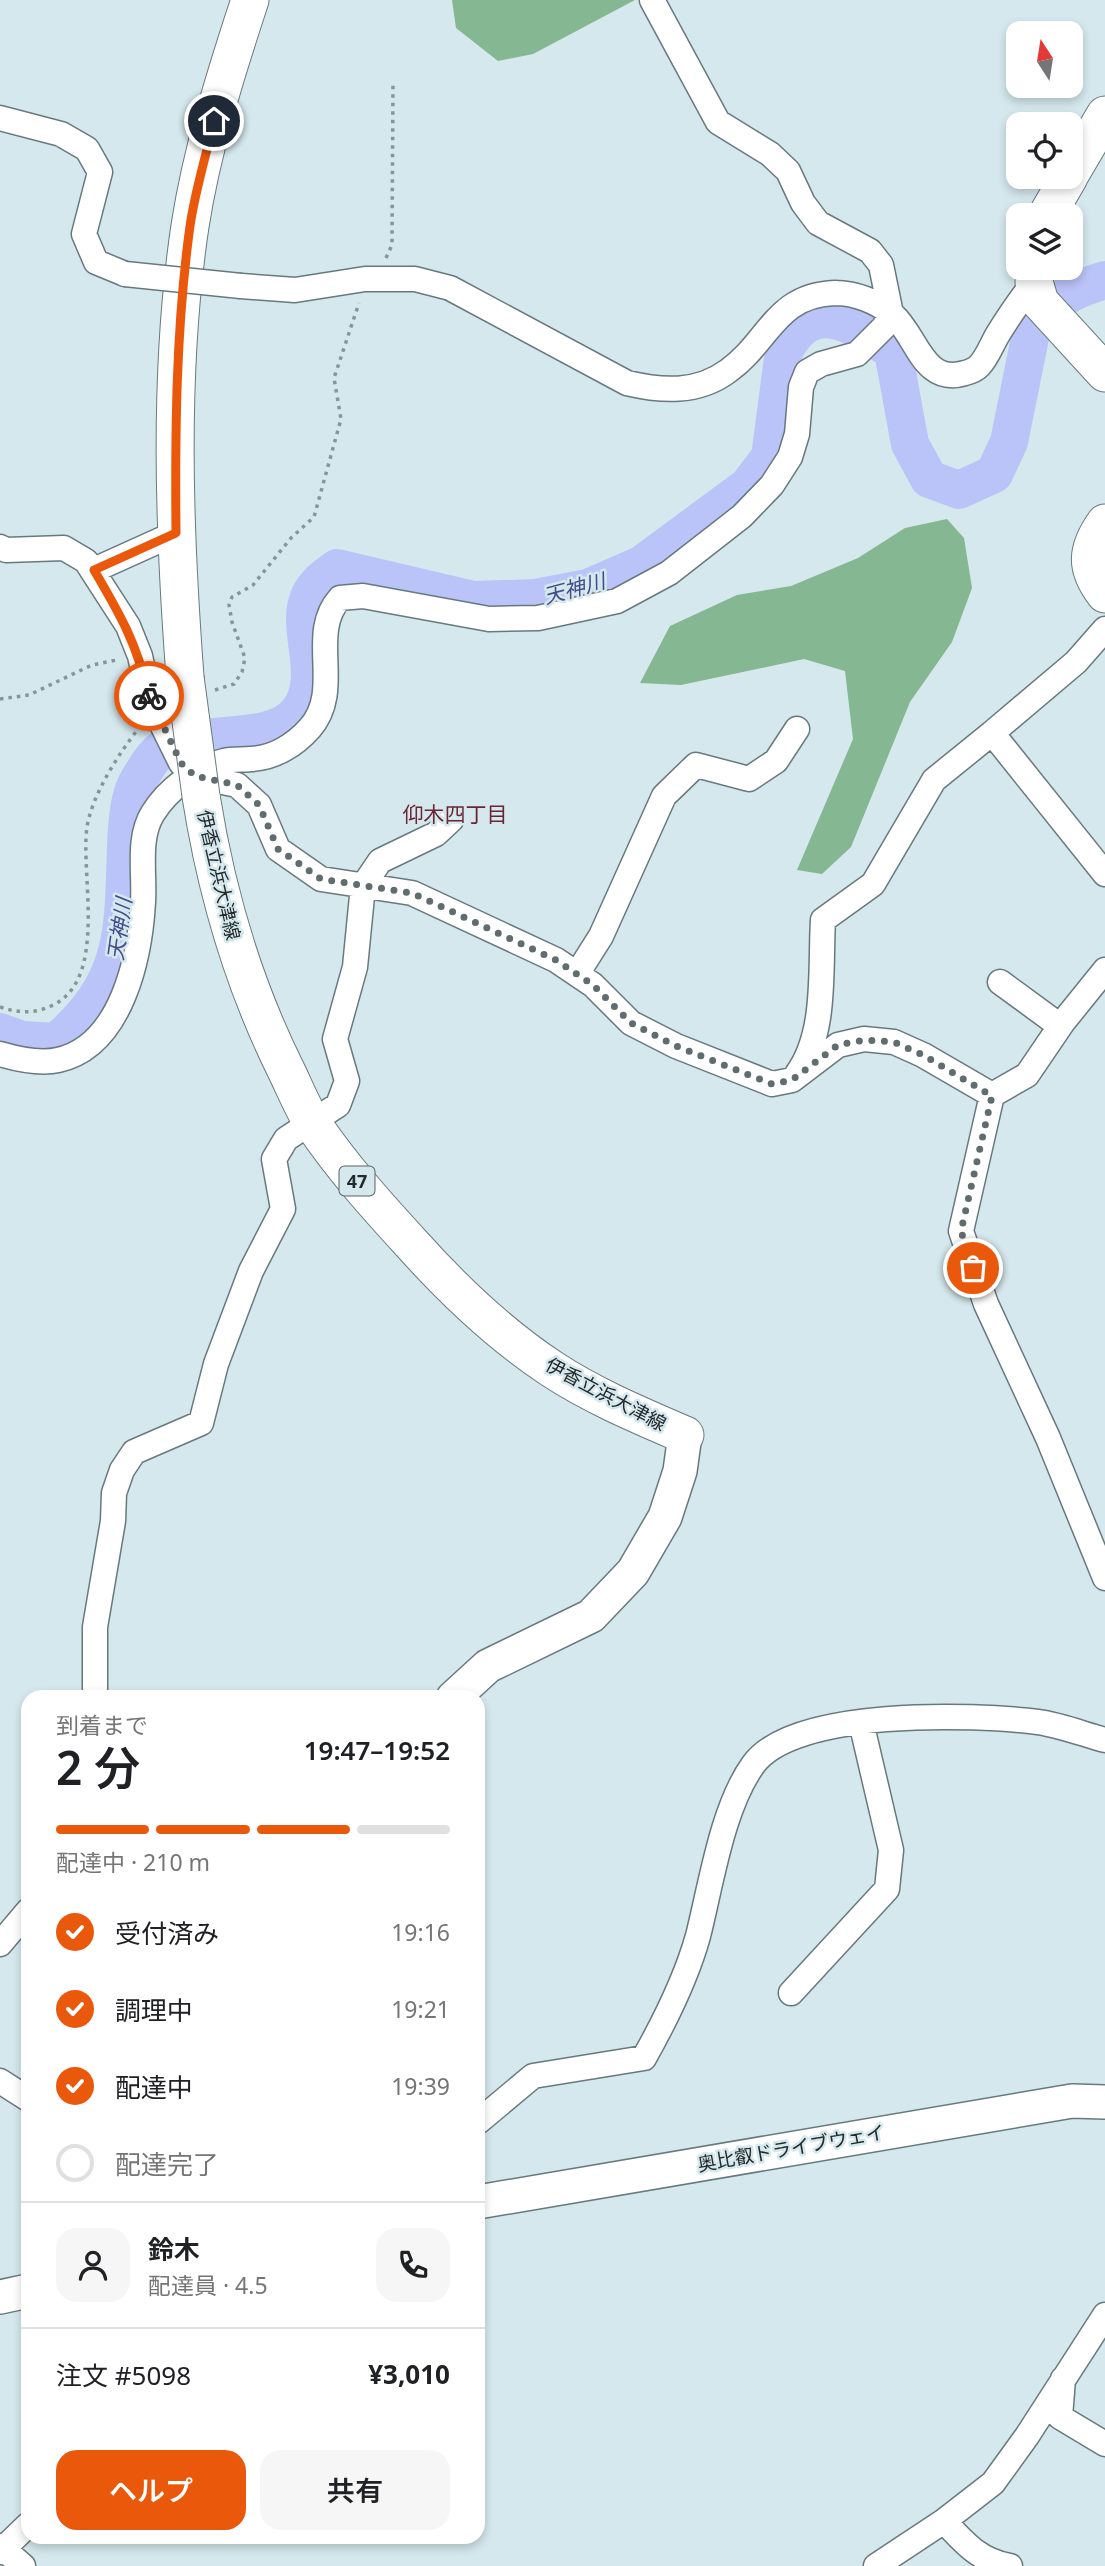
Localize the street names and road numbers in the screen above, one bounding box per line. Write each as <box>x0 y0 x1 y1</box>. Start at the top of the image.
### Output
street label: 伊香立浜大津線 <box>191 807 247 943</box>
road number: 47 <box>340 1166 374 1196</box>
street label: 伊香立浜大津線 <box>541 1351 671 1437</box>
street label: 奥比叡ドライブウェイ <box>695 2119 887 2177</box>

